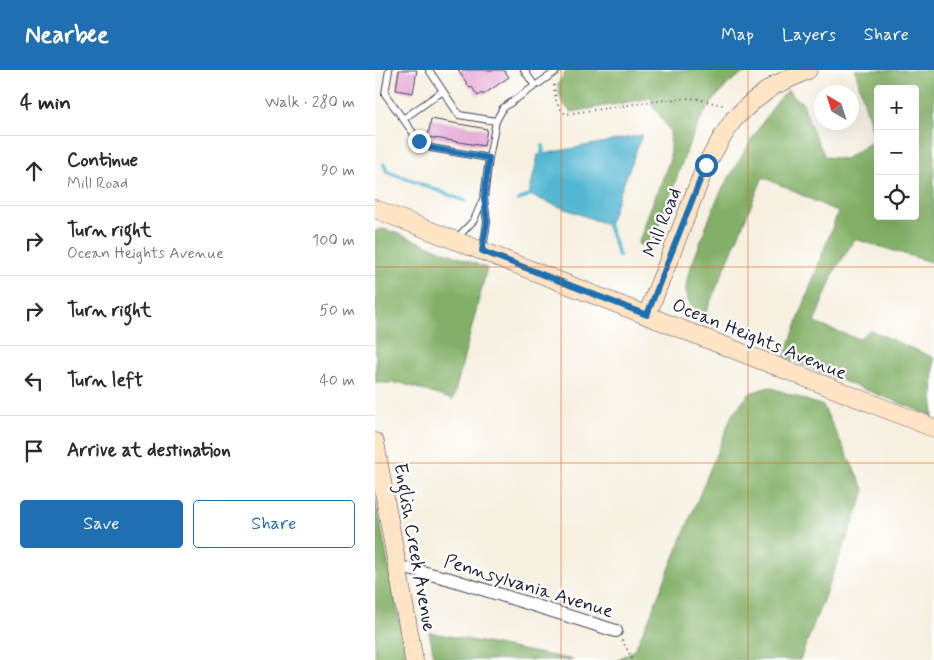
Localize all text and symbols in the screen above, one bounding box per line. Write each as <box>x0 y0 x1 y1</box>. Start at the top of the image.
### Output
text: Nearbee <box>25 20 109 51</box>
text: Map <box>721 23 754 47</box>
text: Layers <box>782 23 836 47</box>
text: Share <box>864 23 909 47</box>
north arrow <box>814 85 859 130</box>
map controls <box>874 85 919 220</box>
button: + <box>874 85 919 130</box>
text: 4 min <box>20 89 71 117</box>
text: Walk · 280 m <box>265 92 355 113</box>
route end <box>408 130 431 153</box>
button: − <box>874 130 919 175</box>
text: Continue <box>67 148 138 173</box>
route start <box>695 154 718 177</box>
icon: ahead <box>20 157 48 185</box>
text: 90 m <box>321 160 355 181</box>
text: Mill Road <box>67 173 128 194</box>
button: locate <box>874 175 919 220</box>
street label: Mill Road <box>637 184 688 261</box>
text: Turn right <box>67 218 151 243</box>
icon: right <box>20 227 48 255</box>
text: 100 m <box>312 230 355 251</box>
text: Ocean Heights Avenue <box>67 243 224 264</box>
street label: Ocean Heights Avenue <box>668 293 850 387</box>
icon: right <box>20 297 48 325</box>
text: Turn right <box>67 298 151 323</box>
text: 50 m <box>319 300 355 321</box>
icon: left <box>20 367 48 395</box>
text: Turn left <box>67 368 143 393</box>
text: 40 m <box>319 370 355 391</box>
icon: arrive <box>20 437 48 465</box>
text: Arrive at destination <box>67 438 231 463</box>
street label: English Creek Avenue <box>384 461 442 634</box>
button: Save <box>20 500 183 548</box>
button: Share <box>193 500 355 548</box>
street label: Pennsylvania Avenue <box>441 549 616 624</box>

